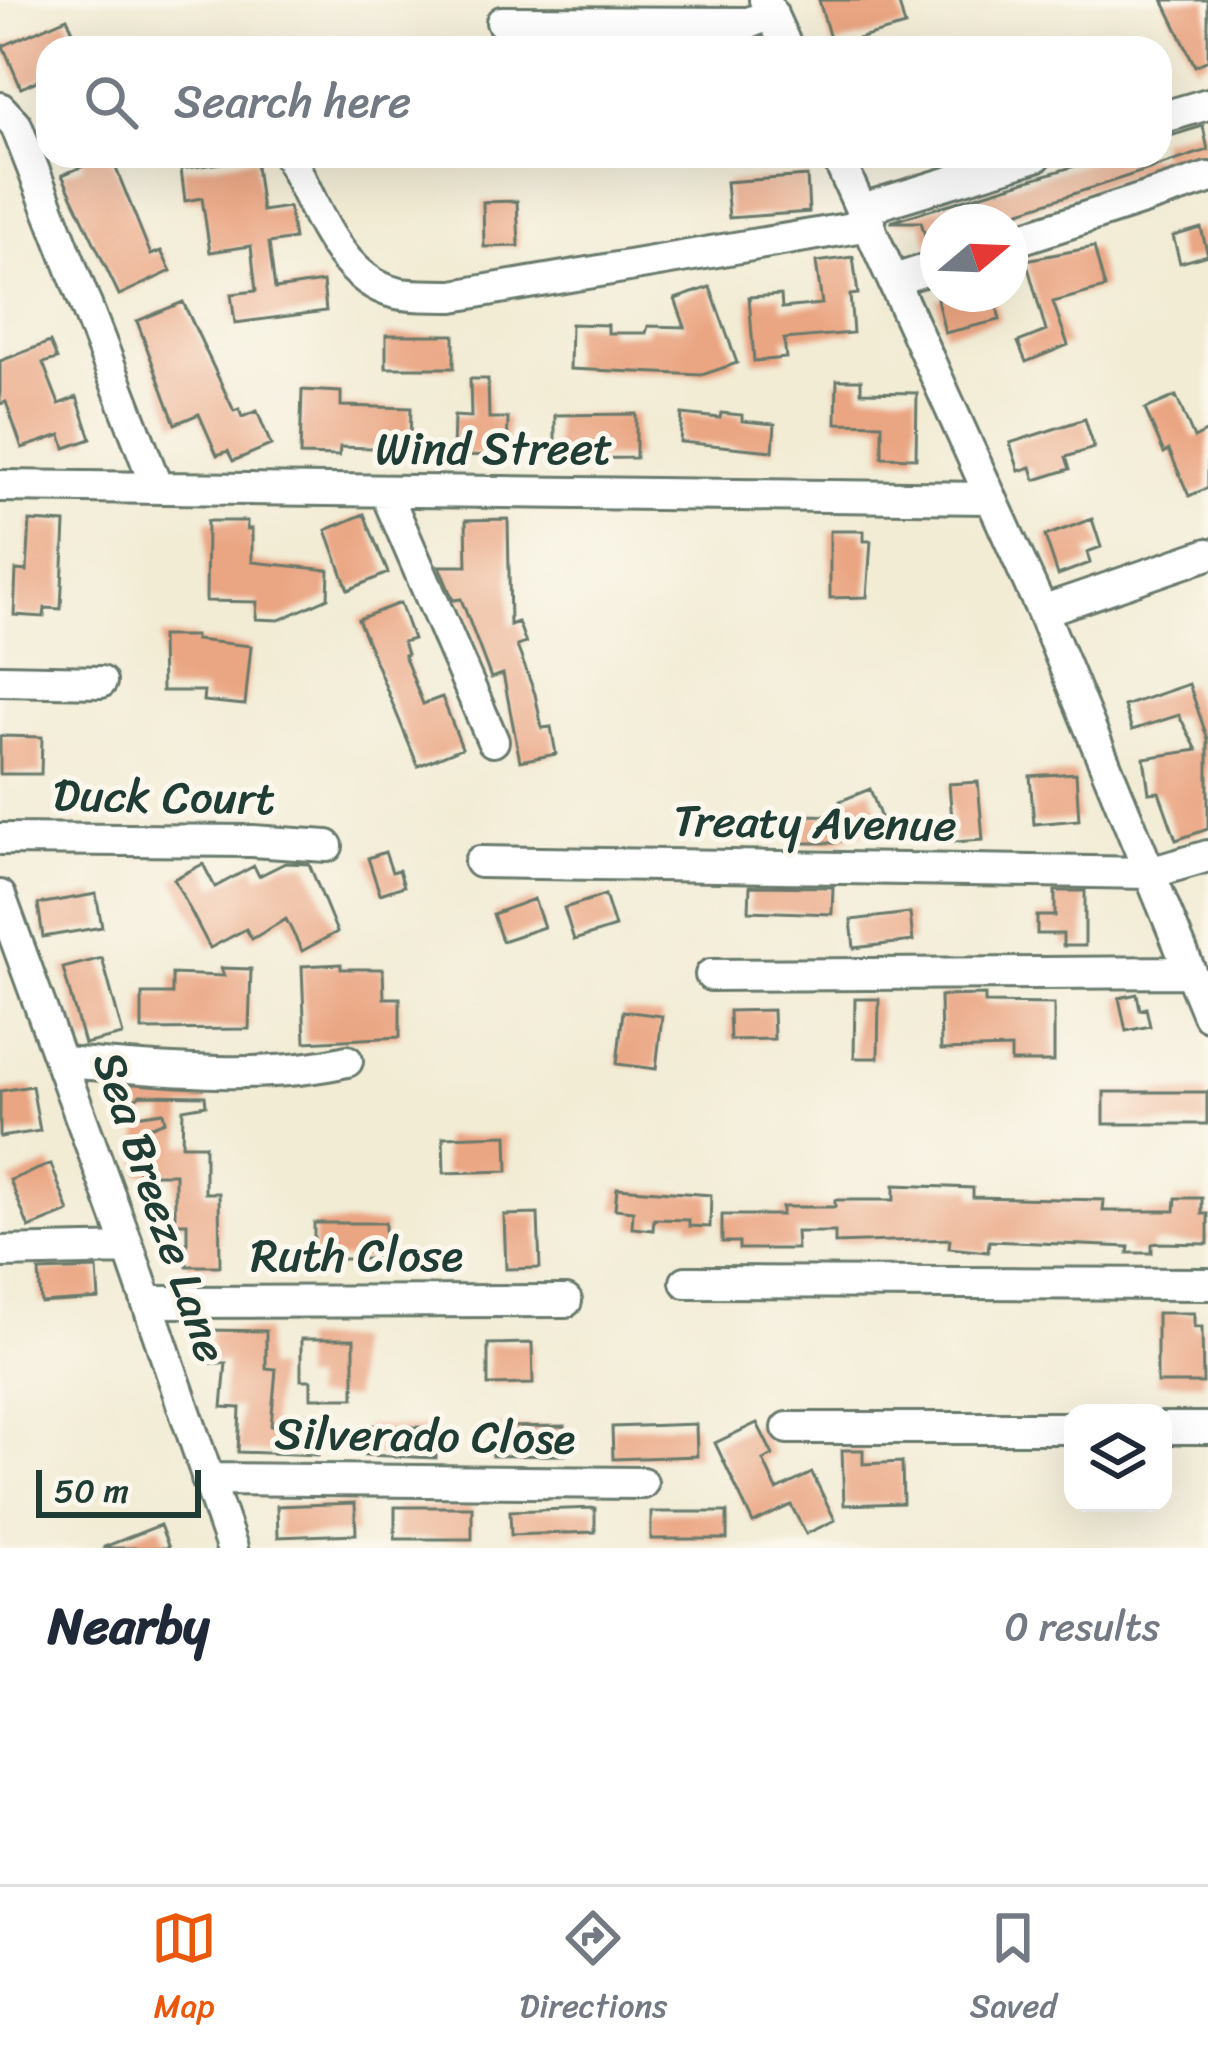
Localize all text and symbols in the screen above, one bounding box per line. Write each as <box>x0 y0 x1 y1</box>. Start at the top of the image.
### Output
search box <box>36 36 1172 168</box>
text: Search here <box>174 62 411 142</box>
icon: search <box>78 69 144 135</box>
north arrow <box>920 204 1028 312</box>
street label: Wind Street <box>375 409 613 489</box>
street label: Duck Court <box>52 755 276 839</box>
street label: Treaty Avenue <box>673 781 957 865</box>
street label: Sea Breeze Lane <box>69 1040 251 1374</box>
street label: Ruth Close <box>251 1216 463 1296</box>
street label: Silverado Close <box>274 1393 576 1479</box>
map controls <box>1064 1404 1172 1512</box>
button: layers <box>1064 1404 1172 1512</box>
text: 50 m <box>54 1462 129 1520</box>
scale bar <box>36 1464 201 1517</box>
text: Nearby <box>48 1581 209 1671</box>
text: 0 results <box>1004 1592 1160 1661</box>
tab: Map <box>151 1905 217 2035</box>
tab: Directions <box>520 1905 667 2035</box>
tab: Saved <box>970 1905 1057 2035</box>

